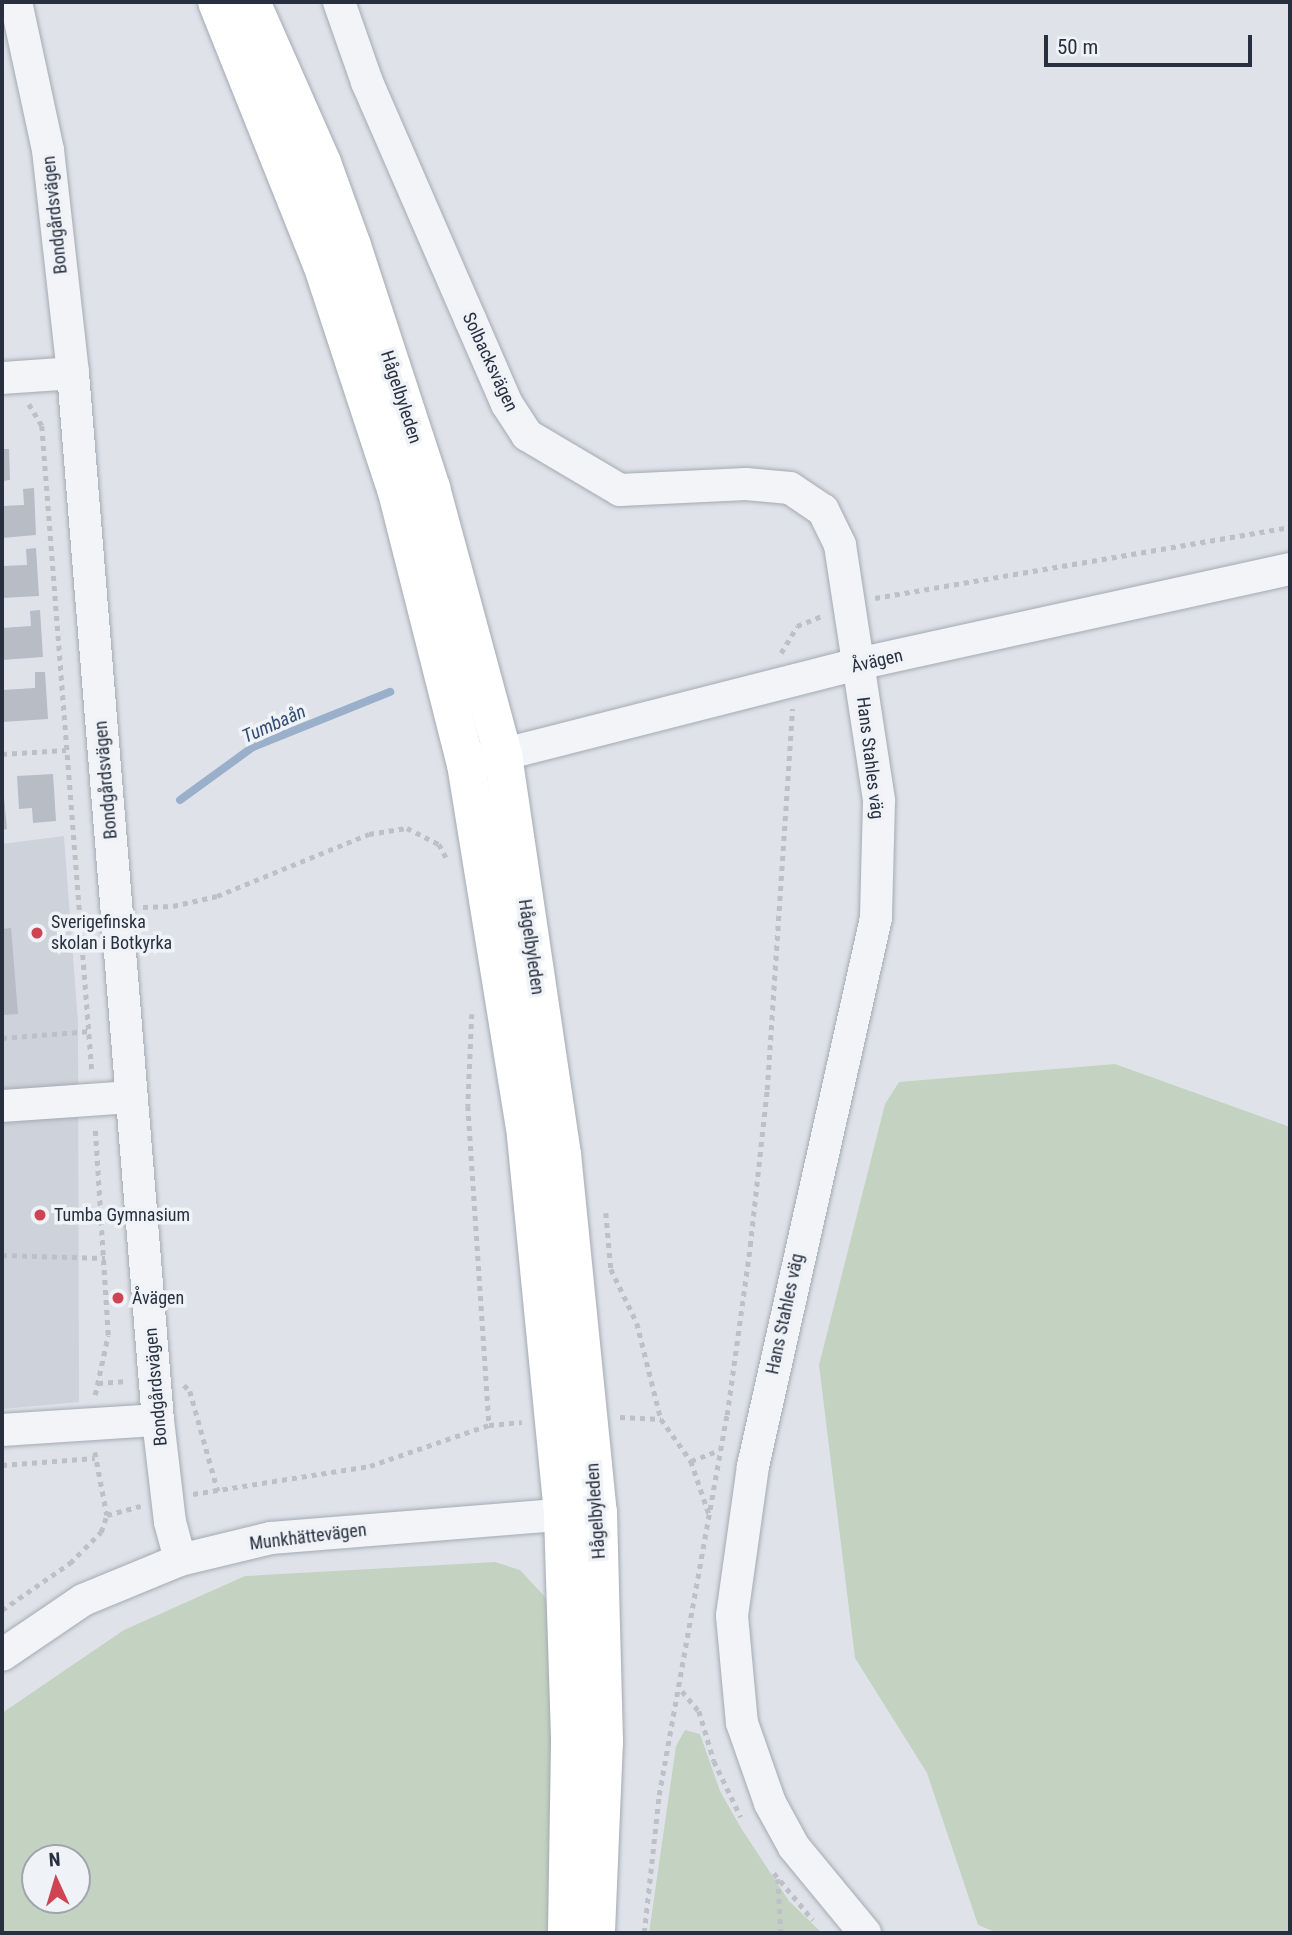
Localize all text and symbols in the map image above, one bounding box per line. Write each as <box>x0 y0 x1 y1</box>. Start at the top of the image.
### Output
scale bar <box>1047 21 1255 65</box>
text: 50 m <box>1057 35 1098 59</box>
street label: Bondgårdsvägen <box>38 155 72 275</box>
street label: Solbacksvägen <box>458 309 522 415</box>
street label: Hågelbyleden <box>376 348 426 446</box>
street label: Åvägen <box>849 645 905 677</box>
street label: Hans Stahles väg <box>852 696 888 820</box>
water label: Tumbaån <box>239 700 309 748</box>
street label: Bondgårdsvägen <box>90 720 122 840</box>
street label: Hågelbyleden <box>514 898 548 996</box>
place label: Sverigefinska skolan i Botkyrka <box>51 912 172 954</box>
marker: Sverigefinska skolan i Botkyrka <box>29 925 45 941</box>
place label: Tumba Gymnasium <box>54 1204 190 1226</box>
marker: Tumba Gymnasium <box>32 1207 48 1223</box>
street label: Hans Stahles väg <box>762 1252 808 1376</box>
place label: Åvägen <box>132 1287 184 1309</box>
marker: Åvägen <box>110 1290 126 1306</box>
street label: Bondgårdsvägen <box>140 1327 172 1447</box>
street label: Hågelbyleden <box>582 1462 610 1560</box>
street label: Munkhättevägen <box>248 1519 368 1555</box>
north arrow <box>21 1844 91 1914</box>
text: N <box>48 1848 61 1871</box>

